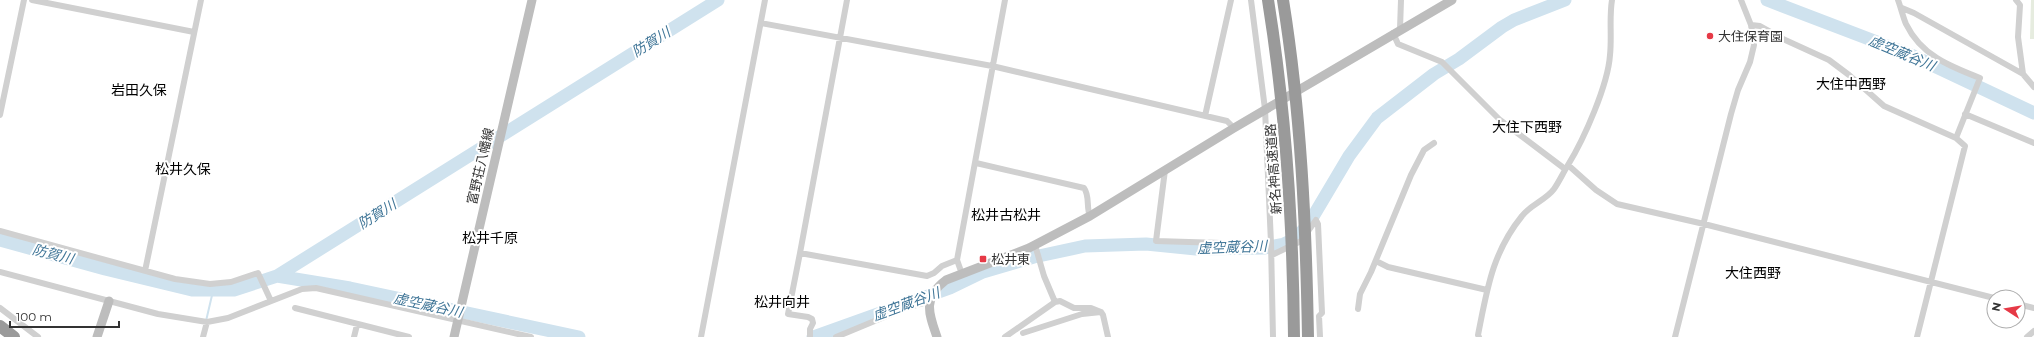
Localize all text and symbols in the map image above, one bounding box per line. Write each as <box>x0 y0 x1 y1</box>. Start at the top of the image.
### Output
water label: 防賀川 <box>628 22 675 61</box>
place label: 大住保育園 <box>1718 28 1783 44</box>
marker: 大住保育園 <box>1705 31 1715 41</box>
water label: 虚空蔵谷川 <box>1866 31 1940 76</box>
district label: 大住中西野 <box>1816 75 1886 93</box>
district label: 岩田久保 <box>111 81 167 99</box>
district label: 大住下西野 <box>1492 118 1562 136</box>
street label: 新名神高速道路 <box>1262 123 1284 215</box>
street label: 富野荘八幡線 <box>463 126 497 206</box>
district label: 松井久保 <box>155 160 211 178</box>
water label: 防賀川 <box>354 194 401 233</box>
district label: 松井古松井 <box>971 206 1041 224</box>
district label: 松井千原 <box>462 229 518 247</box>
water label: 虚空蔵谷川 <box>1197 237 1269 257</box>
water label: 防賀川 <box>30 240 77 268</box>
place label: 松井東 <box>991 251 1030 267</box>
marker: 松井東 <box>978 254 988 264</box>
district label: 大住西野 <box>1725 264 1781 282</box>
water label: 虚空蔵谷川 <box>870 283 944 324</box>
water label: 虚空蔵谷川 <box>392 289 466 321</box>
north arrow <box>1986 289 2026 329</box>
district label: 松井向井 <box>754 293 810 311</box>
text: N <box>1988 301 2004 313</box>
scale bar <box>10 303 119 329</box>
text: 100 m <box>16 309 52 324</box>

